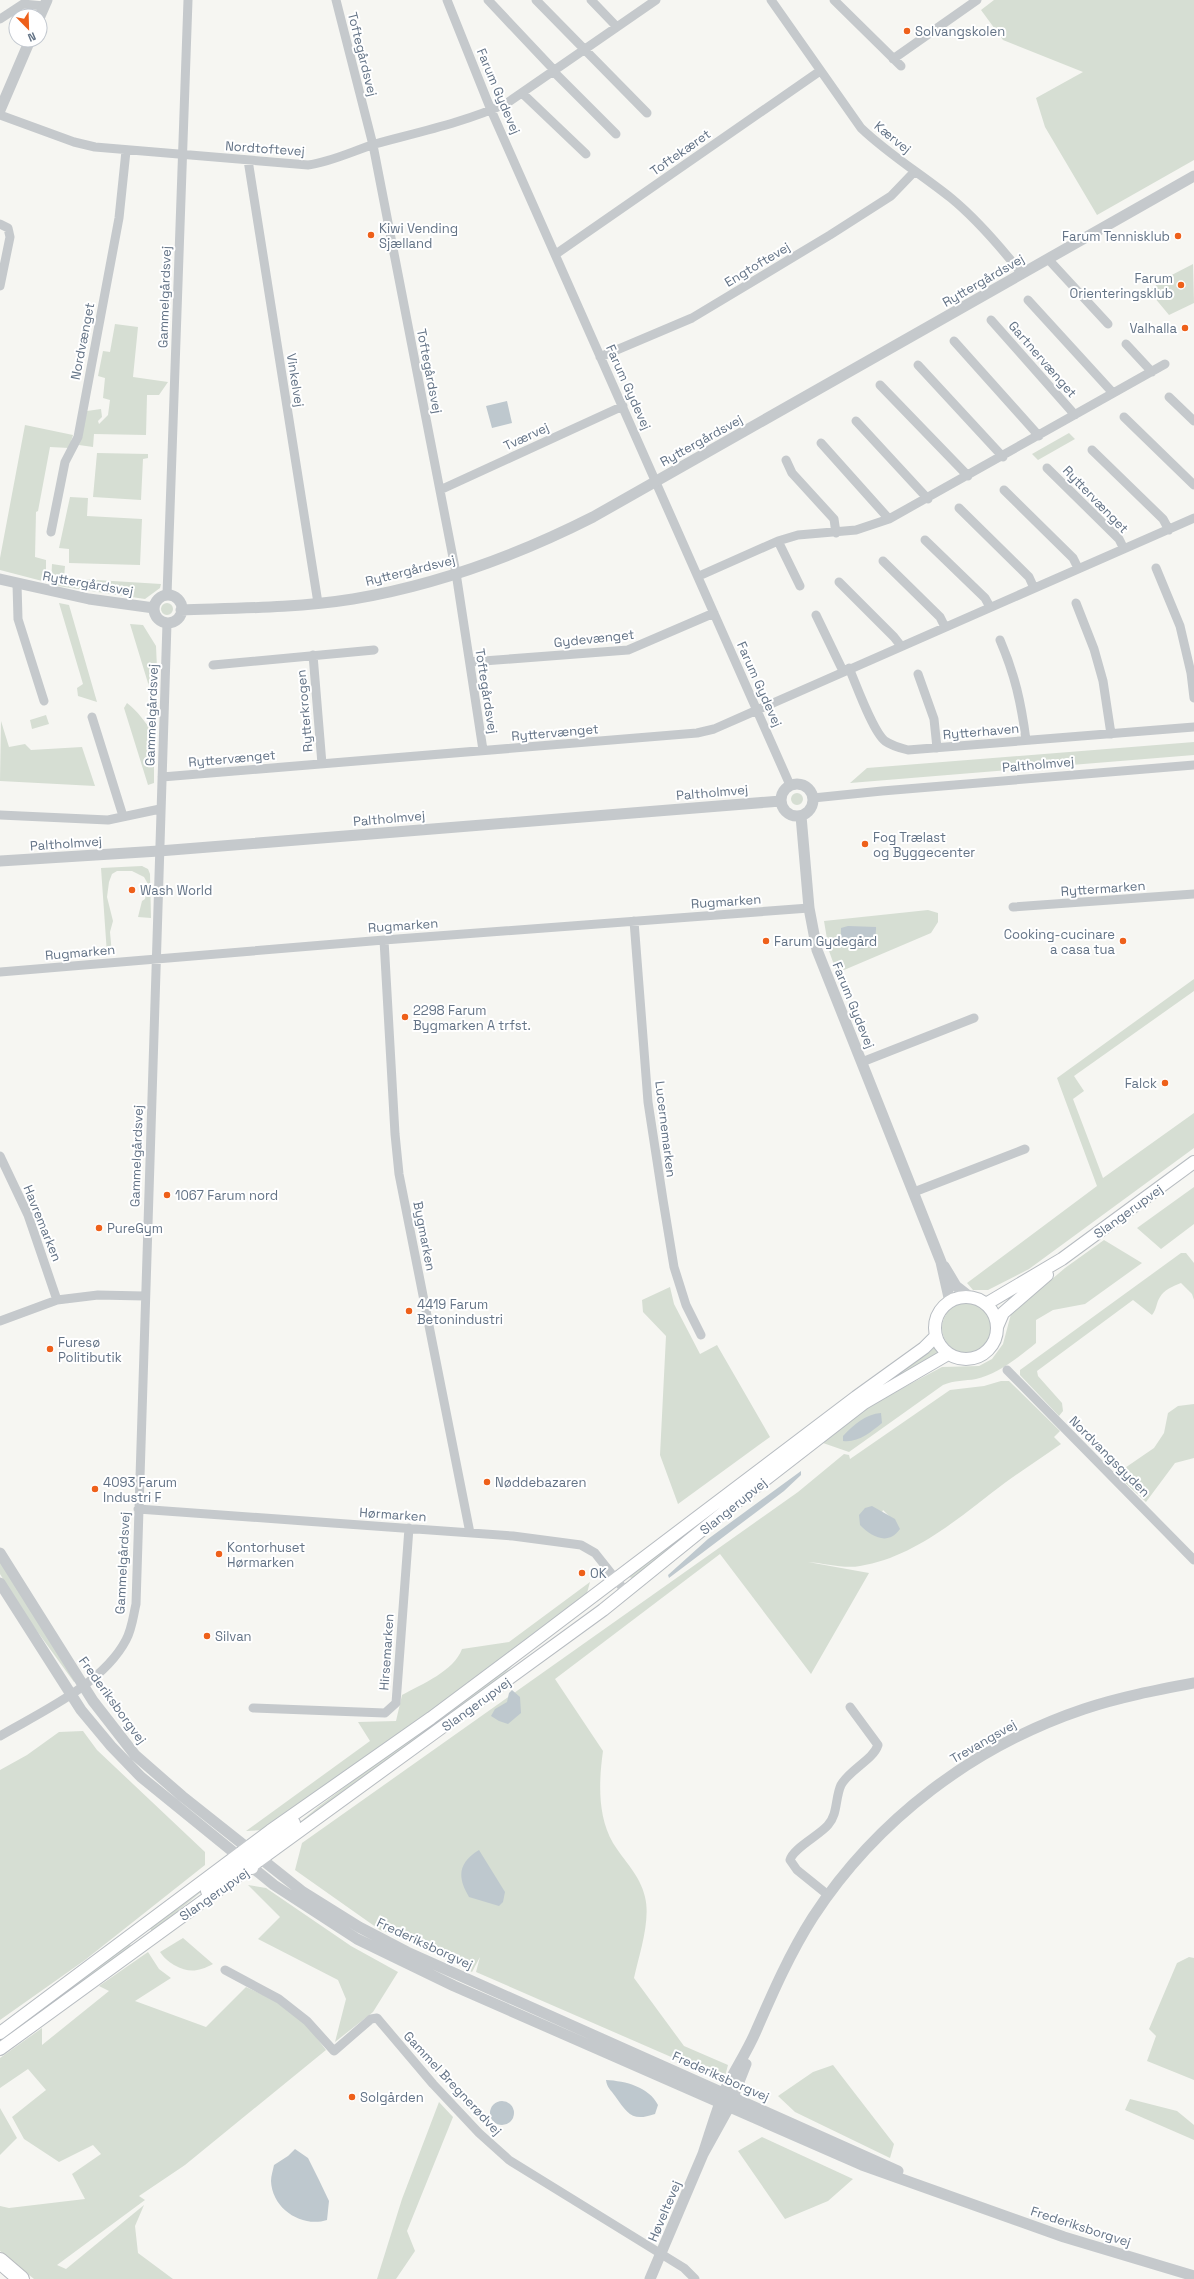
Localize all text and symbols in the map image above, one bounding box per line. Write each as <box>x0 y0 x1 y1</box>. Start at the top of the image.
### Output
north arrow <box>8 8 48 48</box>
street label: Toftegårdsvej <box>344 10 381 98</box>
place label: Solvangskolen <box>915 23 1005 40</box>
marker: Solvangskolen <box>902 26 912 36</box>
text: N <box>26 29 38 45</box>
street label: Farum Gydevej <box>473 46 524 137</box>
street label: Kærvej <box>871 117 915 157</box>
street label: Toftekæret <box>647 125 714 179</box>
street label: Nordtoftevej <box>225 137 305 160</box>
place label: Kiwi Vending Sjælland <box>379 220 458 252</box>
place label: Farum Tennisklub <box>1062 228 1170 245</box>
marker: Kiwi Vending Sjælland <box>366 230 376 240</box>
marker: Farum Tennisklub <box>1173 231 1183 241</box>
street label: Engtoftevej <box>721 238 793 291</box>
street label: Gammelgårdsvej <box>154 246 175 348</box>
street label: Ryttergårdsvej <box>939 250 1027 311</box>
place label: Farum Orienteringsklub <box>1070 270 1173 302</box>
marker: Farum Orienteringsklub <box>1176 280 1186 290</box>
street label: Nordvænget <box>67 301 98 381</box>
street label: Gartnervænget <box>1005 317 1081 401</box>
place label: Valhalla <box>1129 320 1178 337</box>
marker: Valhalla <box>1180 323 1190 333</box>
street label: Toftegårdsvej <box>413 327 446 415</box>
street label: Farum Gydevej <box>602 342 655 433</box>
street label: Vinkelvej <box>283 352 308 408</box>
street label: Ryttergårdsvej <box>657 411 746 470</box>
street label: Tværvej <box>501 419 552 454</box>
street label: Ryttervænget <box>1059 462 1132 537</box>
street label: Ryttergårdsvej <box>364 551 457 590</box>
street label: Ryttergårdsvej <box>41 567 135 600</box>
street label: Gydevænget <box>553 626 635 651</box>
street label: Farum Gydevej <box>733 639 786 730</box>
street label: Toftegårdsvej <box>471 647 502 735</box>
street label: Gammelgårdsvej <box>141 664 162 766</box>
street label: Rytterkrogen <box>292 669 317 753</box>
street label: Ryttervænget <box>511 720 599 745</box>
street label: Rytterhaven <box>942 720 1020 743</box>
street label: Ryttervænget <box>188 746 276 771</box>
street label: Paltholmvej <box>1001 753 1075 776</box>
street label: Paltholmvej <box>675 781 749 804</box>
street label: Paltholmvej <box>352 807 426 830</box>
place label: Fog Trælast og Byggecenter <box>873 829 975 861</box>
street label: Paltholmvej <box>29 833 103 854</box>
marker: Fog Trælast og Byggecenter <box>860 839 870 849</box>
street label: Ryttermarken <box>1060 877 1146 900</box>
place label: Wash World <box>140 882 212 899</box>
marker: Wash World <box>127 885 137 895</box>
street label: Rugmarken <box>690 891 762 912</box>
street label: Rugmarken <box>367 915 439 936</box>
place label: Cooking-cucinare a casa tua <box>1004 926 1116 958</box>
place label: Farum Gydegård <box>774 933 877 950</box>
marker: Farum Gydegård <box>761 936 771 946</box>
marker: Cooking-cucinare a casa tua <box>1118 936 1128 946</box>
street label: Rugmarken <box>44 941 116 964</box>
street label: Farum Gydevej <box>828 959 879 1051</box>
place label: 2298 Farum Bygmarken A trfst. <box>413 1002 531 1034</box>
marker: 2298 Farum Bygmarken A trfst. <box>400 1012 410 1022</box>
place label: Falck <box>1125 1075 1157 1092</box>
marker: Falck <box>1160 1078 1170 1088</box>
street label: Lucernemarken <box>651 1080 680 1178</box>
street label: Gammelgårdsvej <box>126 1105 147 1207</box>
street label: Slangerupvej <box>1090 1181 1166 1242</box>
street label: Havremarken <box>20 1182 66 1264</box>
place label: 1067 Farum nord <box>175 1187 278 1204</box>
marker: 1067 Farum nord <box>162 1190 172 1200</box>
street label: Bygmarken <box>409 1200 440 1272</box>
place label: PureGym <box>107 1220 163 1237</box>
marker: PureGym <box>94 1223 104 1233</box>
place label: 4419 Farum Betonindustri <box>417 1296 503 1328</box>
marker: 4419 Farum Betonindustri <box>404 1306 414 1316</box>
place label: Furesø Politibutik <box>58 1334 122 1366</box>
marker: Furesø Politibutik <box>45 1344 55 1354</box>
street label: Nordvangsgyden <box>1066 1412 1154 1500</box>
place label: 4093 Farum Industri F <box>103 1474 177 1506</box>
place label: Nøddebazaren <box>495 1474 587 1491</box>
street label: Slangerupvej <box>696 1474 770 1539</box>
marker: Nøddebazaren <box>482 1477 492 1487</box>
marker: 4093 Farum Industri F <box>90 1484 100 1494</box>
street label: Hørmarken <box>359 1504 427 1525</box>
street label: Gammelgårdsvej <box>111 1511 134 1615</box>
place label: Kontorhuset Hørmarken <box>227 1539 305 1571</box>
marker: Kontorhuset Hørmarken <box>214 1549 224 1559</box>
place label: OK <box>590 1565 607 1582</box>
marker: OK <box>577 1568 587 1578</box>
street label: Hirsemarken <box>375 1613 398 1691</box>
place label: Silvan <box>215 1628 252 1645</box>
marker: Silvan <box>202 1631 212 1641</box>
street label: Frederiksborgvej <box>75 1653 150 1747</box>
street label: Slangerupvej <box>438 1674 514 1735</box>
street label: Trevangsvej <box>947 1716 1019 1767</box>
street label: Slangerupvej <box>176 1864 252 1925</box>
street label: Frederiksborgvej <box>374 1914 476 1973</box>
street label: Gammel Bregnerødvej <box>400 2028 505 2139</box>
street label: Frederiksborgvej <box>670 2047 772 2105</box>
place label: Solgården <box>360 2089 424 2106</box>
marker: Solgården <box>347 2092 357 2102</box>
street label: Høveltevej <box>644 2178 685 2244</box>
street label: Frederiksborgvej <box>1029 2202 1133 2251</box>

